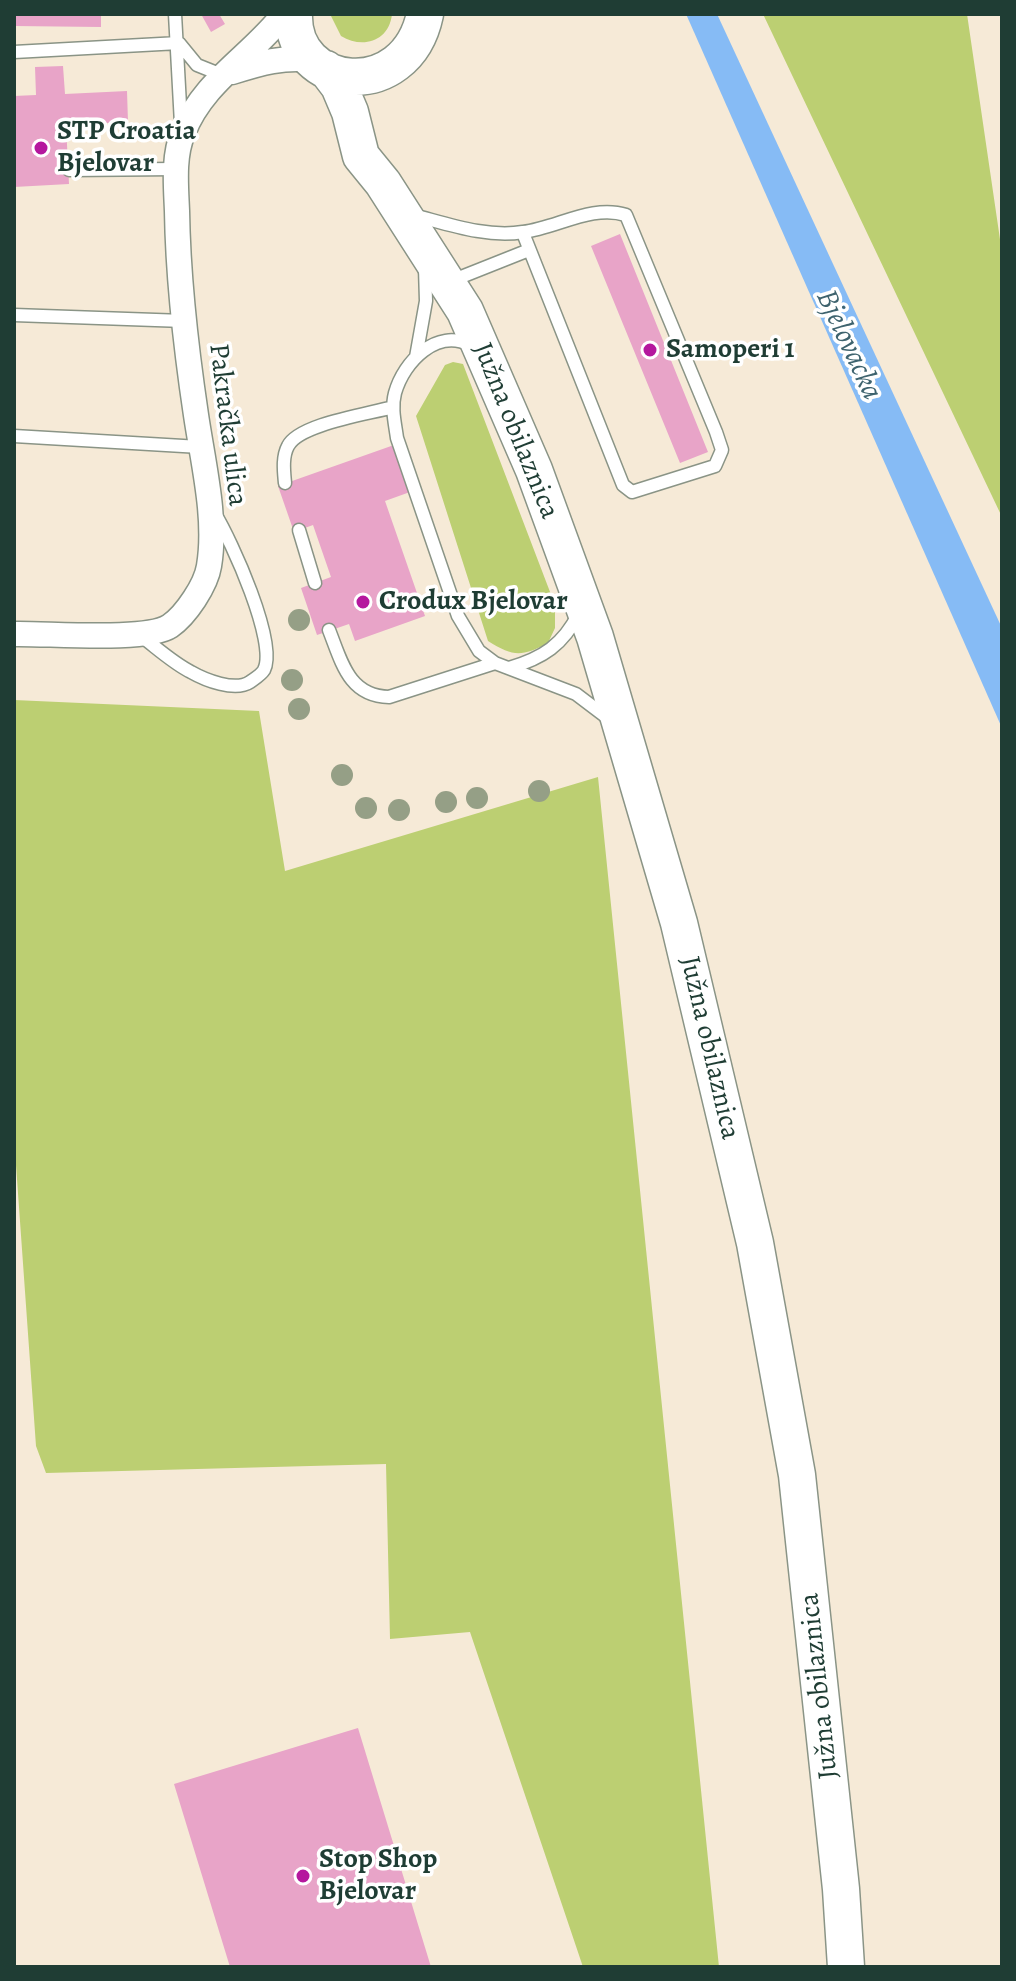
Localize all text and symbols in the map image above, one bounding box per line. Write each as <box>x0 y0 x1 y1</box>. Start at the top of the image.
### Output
place label: STP Croatia Bjelovar <box>57 115 196 181</box>
marker: STP Croatia Bjelovar <box>32 139 50 157</box>
water label: Bjelovacka <box>807 284 889 406</box>
place label: Samoperi 1 <box>666 333 795 367</box>
street label: Južna obilaznica <box>464 338 566 524</box>
marker: Samoperi 1 <box>641 341 659 359</box>
street label: Pakračka ulica <box>200 342 254 508</box>
place label: Crodux Bjelovar <box>379 585 568 619</box>
marker: Crodux Bjelovar <box>354 593 372 611</box>
street label: Južna obilaznica <box>672 953 746 1143</box>
street label: Južna obilaznica <box>794 1591 846 1781</box>
place label: Stop Shop Bjelovar <box>319 1843 437 1909</box>
marker: Stop Shop Bjelovar <box>294 1867 312 1885</box>

